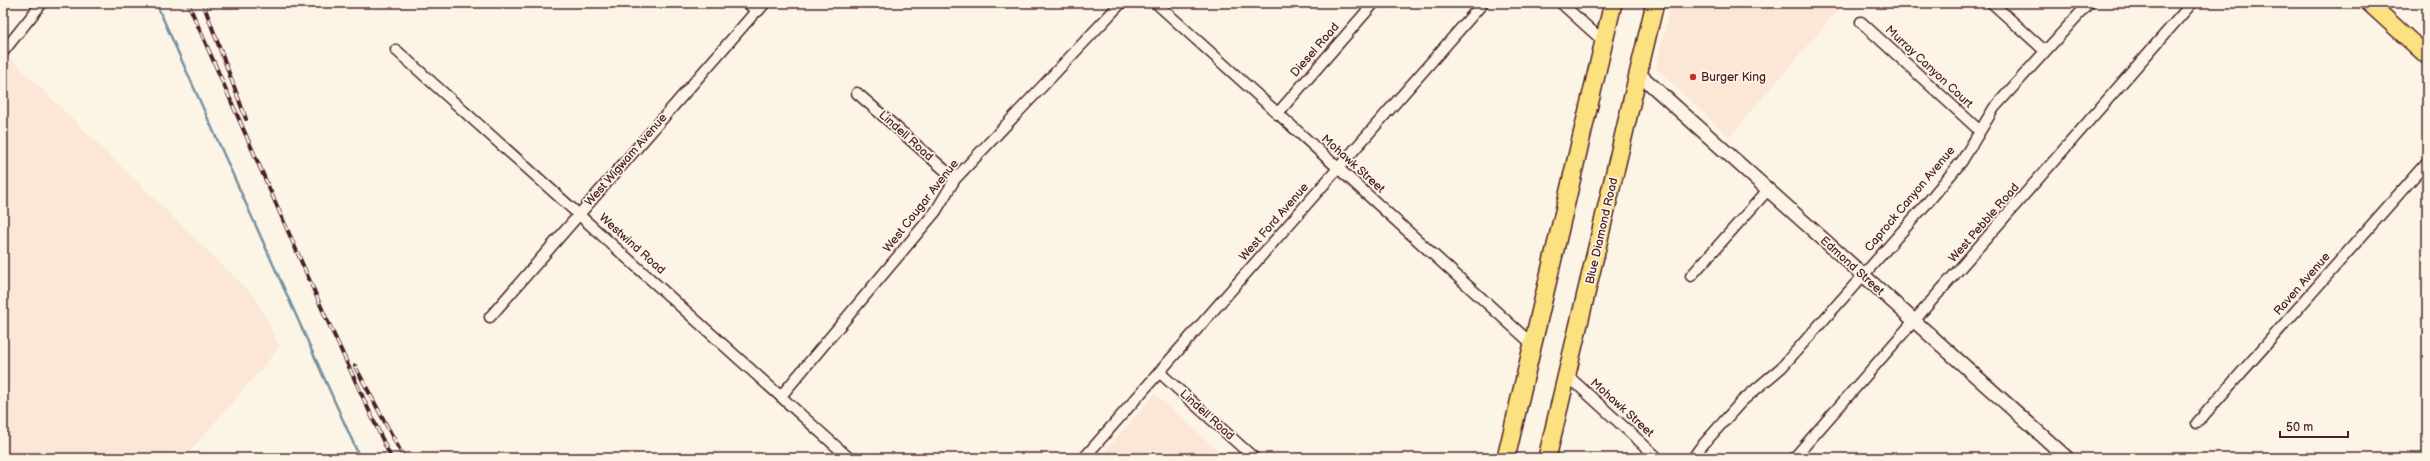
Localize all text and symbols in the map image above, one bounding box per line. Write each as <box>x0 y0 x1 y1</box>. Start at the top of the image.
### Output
street label: Diesel Road <box>1287 20 1343 80</box>
street label: Murray Canyon Court <box>1882 23 1976 112</box>
place label: Burger King <box>1701 70 1766 85</box>
marker: Burger King <box>1688 72 1698 82</box>
street label: Lindell Road <box>876 108 936 164</box>
street label: West Wigwam Avenue <box>582 111 670 209</box>
street label: Mohawk Street <box>1318 131 1388 197</box>
street label: Caprock Canyon Avenue <box>1862 143 1958 255</box>
street label: West Cougar Avenue <box>880 157 962 255</box>
street label: Blue Diamond Road <box>1582 176 1622 286</box>
street label: West Ford Avenue <box>1236 180 1312 264</box>
street label: West Pebble Road <box>1946 180 2023 266</box>
street label: Westwind Road <box>596 210 668 278</box>
street label: Edmond Street <box>1817 233 1887 299</box>
street label: Raven Avenue <box>2271 250 2333 318</box>
street label: Mohawk Street <box>1587 375 1657 441</box>
street label: Lindell Road <box>1177 387 1237 443</box>
scale bar <box>2280 413 2348 439</box>
text: 50 m <box>2286 420 2313 435</box>

